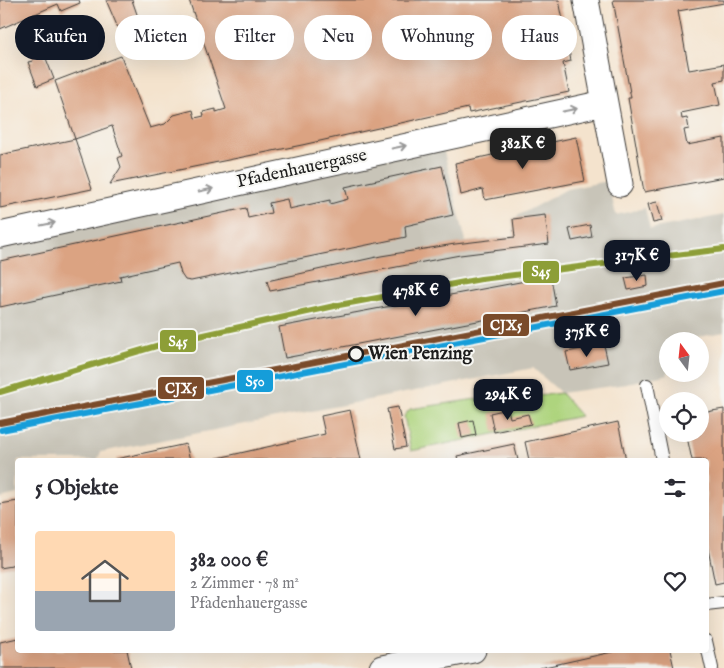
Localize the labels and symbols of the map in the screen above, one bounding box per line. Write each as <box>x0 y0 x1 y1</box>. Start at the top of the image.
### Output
one-way arrow <box>562 105 578 114</box>
pin: 382K € <box>482 128 564 170</box>
one-way arrow <box>391 142 407 152</box>
street label: Pfadenhauergasse <box>235 144 369 194</box>
one-way arrow <box>198 185 214 194</box>
one-way arrow <box>39 219 55 229</box>
pin: 317K € <box>596 240 678 282</box>
line badge: S45 <box>522 260 560 284</box>
text: S45 <box>531 263 551 281</box>
pin: 478K € <box>375 274 457 317</box>
line badge: CJX5 <box>482 313 530 337</box>
pin: 375K € <box>546 316 628 358</box>
text: CJX5 <box>490 317 522 335</box>
line badge: S45 <box>159 329 197 353</box>
north arrow <box>659 332 709 382</box>
text: S45 <box>168 333 188 351</box>
place label: Wien Penzing <box>367 343 473 366</box>
marker: Wien Penzing <box>348 346 364 362</box>
line badge: S50 <box>236 369 274 393</box>
text: S50 <box>245 373 265 391</box>
line badge: CJX5 <box>157 376 205 400</box>
pin: 294K € <box>467 378 549 421</box>
text: CJX5 <box>165 380 197 398</box>

